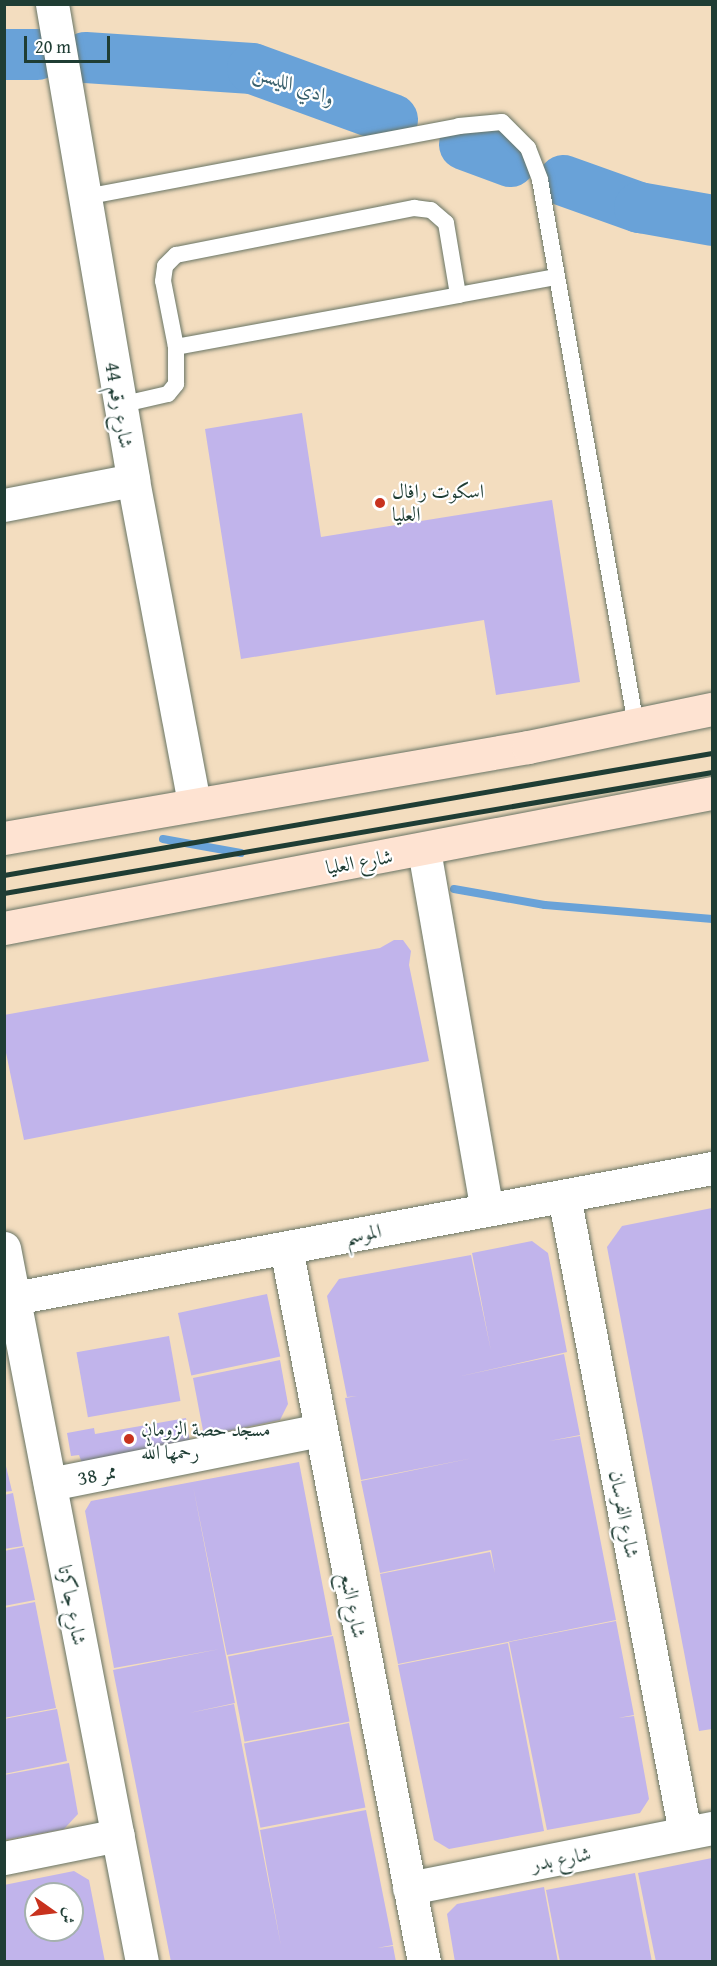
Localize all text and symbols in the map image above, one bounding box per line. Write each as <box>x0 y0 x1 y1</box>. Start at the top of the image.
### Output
scale bar <box>27 24 112 62</box>
text: 20 m <box>35 33 71 60</box>
water label: وادي الليسن <box>250 59 338 111</box>
street label: شارع رقم 44 <box>101 360 139 450</box>
place label: اسكوت رافال العليا <box>392 479 484 526</box>
marker: اسكوت رافال العليا <box>373 496 387 510</box>
street label: شارع العليا <box>324 843 394 879</box>
street label: الموسم <box>343 1218 383 1248</box>
place label: مسجد حصة الزومان رحمها الله <box>141 1416 270 1463</box>
marker: مسجد حصة الزومان رحمها الله <box>122 1432 136 1446</box>
street label: ممر 38 <box>75 1458 119 1490</box>
street label: شارع الفرسان <box>605 1468 645 1560</box>
street label: شارع جاكرتا <box>53 1563 93 1647</box>
street label: شارع النبع <box>336 1570 372 1640</box>
street label: شارع بدر <box>529 1840 593 1876</box>
north arrow <box>24 1882 84 1942</box>
text: ش <box>56 1905 83 1926</box>

